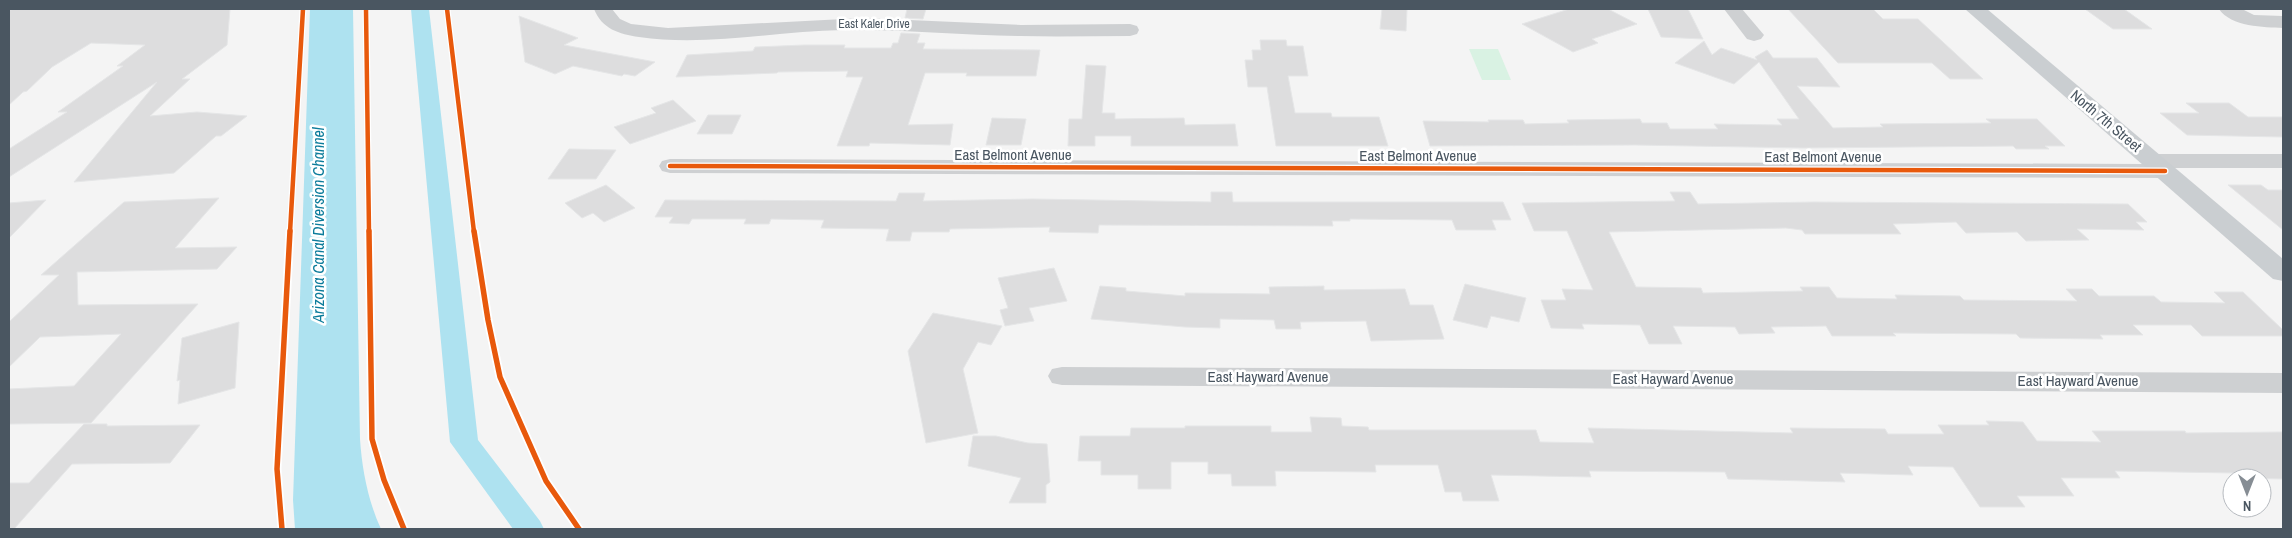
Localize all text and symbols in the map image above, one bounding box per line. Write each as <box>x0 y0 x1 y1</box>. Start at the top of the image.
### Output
street label: East Kaler Drive <box>838 16 910 32</box>
street label: North 7th Street <box>2066 85 2147 157</box>
water label: Arizona Canal Diversion Channel <box>307 126 329 324</box>
street label: East Belmont Avenue <box>954 144 1072 165</box>
street label: East Belmont Avenue <box>1359 145 1477 166</box>
street label: East Belmont Avenue <box>1764 146 1882 167</box>
street label: East Hayward Avenue <box>1208 366 1329 387</box>
street label: East Hayward Avenue <box>1613 368 1734 389</box>
street label: East Hayward Avenue <box>2018 370 2139 391</box>
north arrow <box>2222 468 2272 518</box>
text: N <box>2243 497 2251 515</box>

